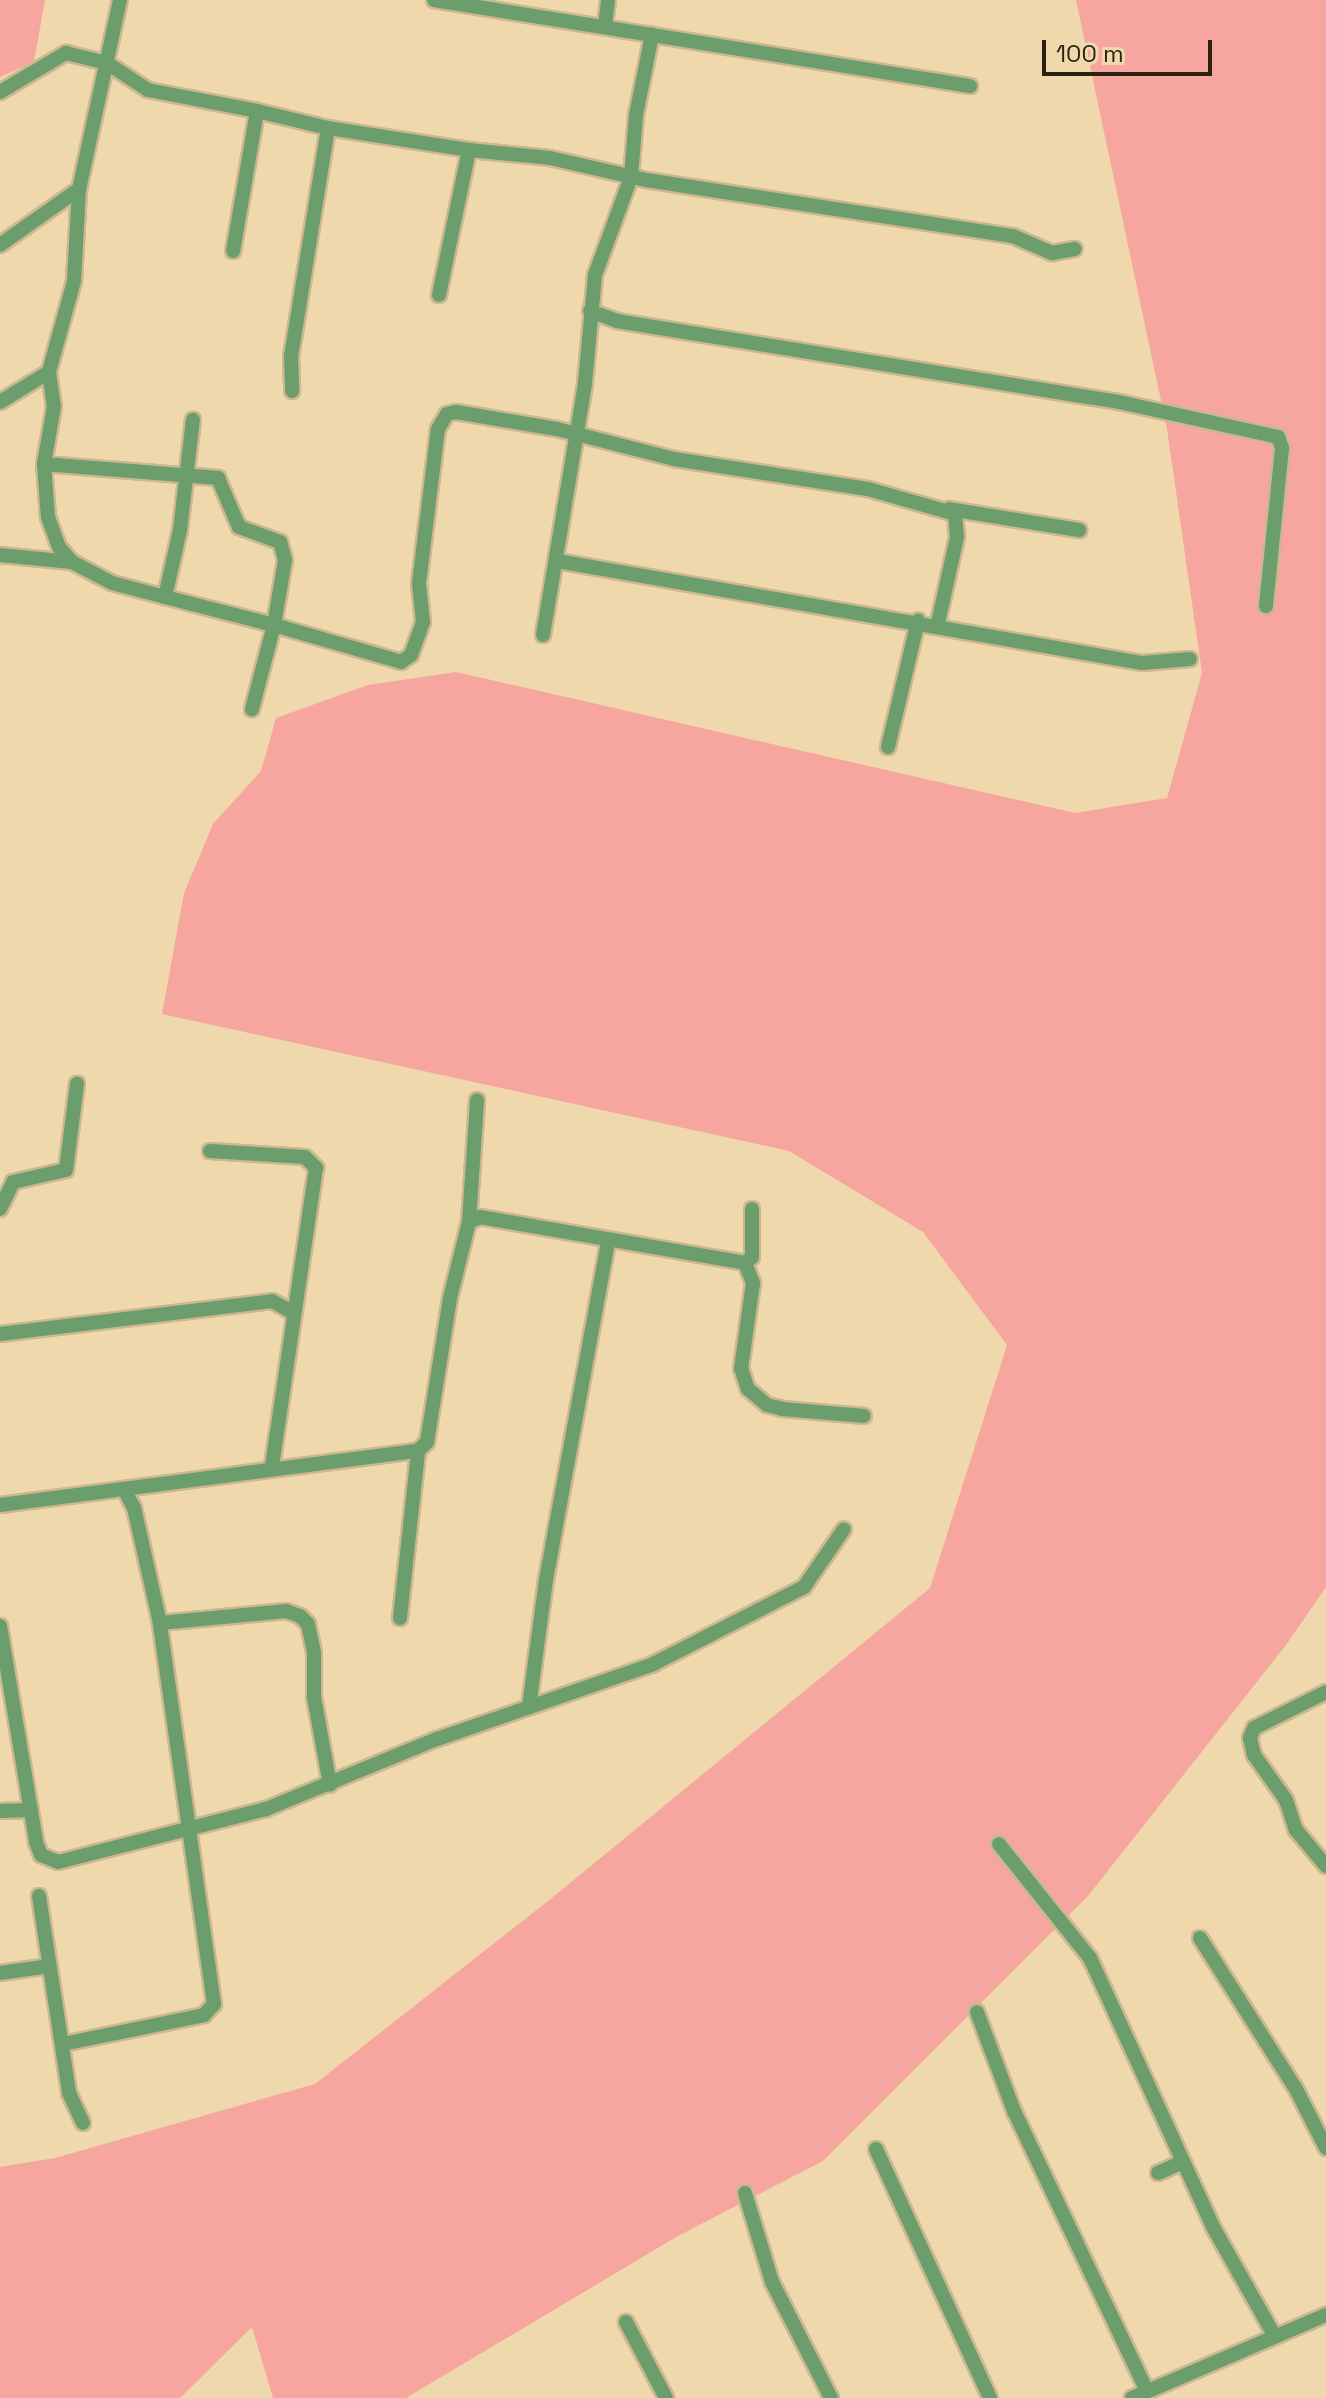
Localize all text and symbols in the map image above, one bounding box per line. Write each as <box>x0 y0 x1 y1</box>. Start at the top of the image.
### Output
scale bar <box>1046 24 1216 74</box>
text: 100 m <box>1056 38 1124 69</box>

